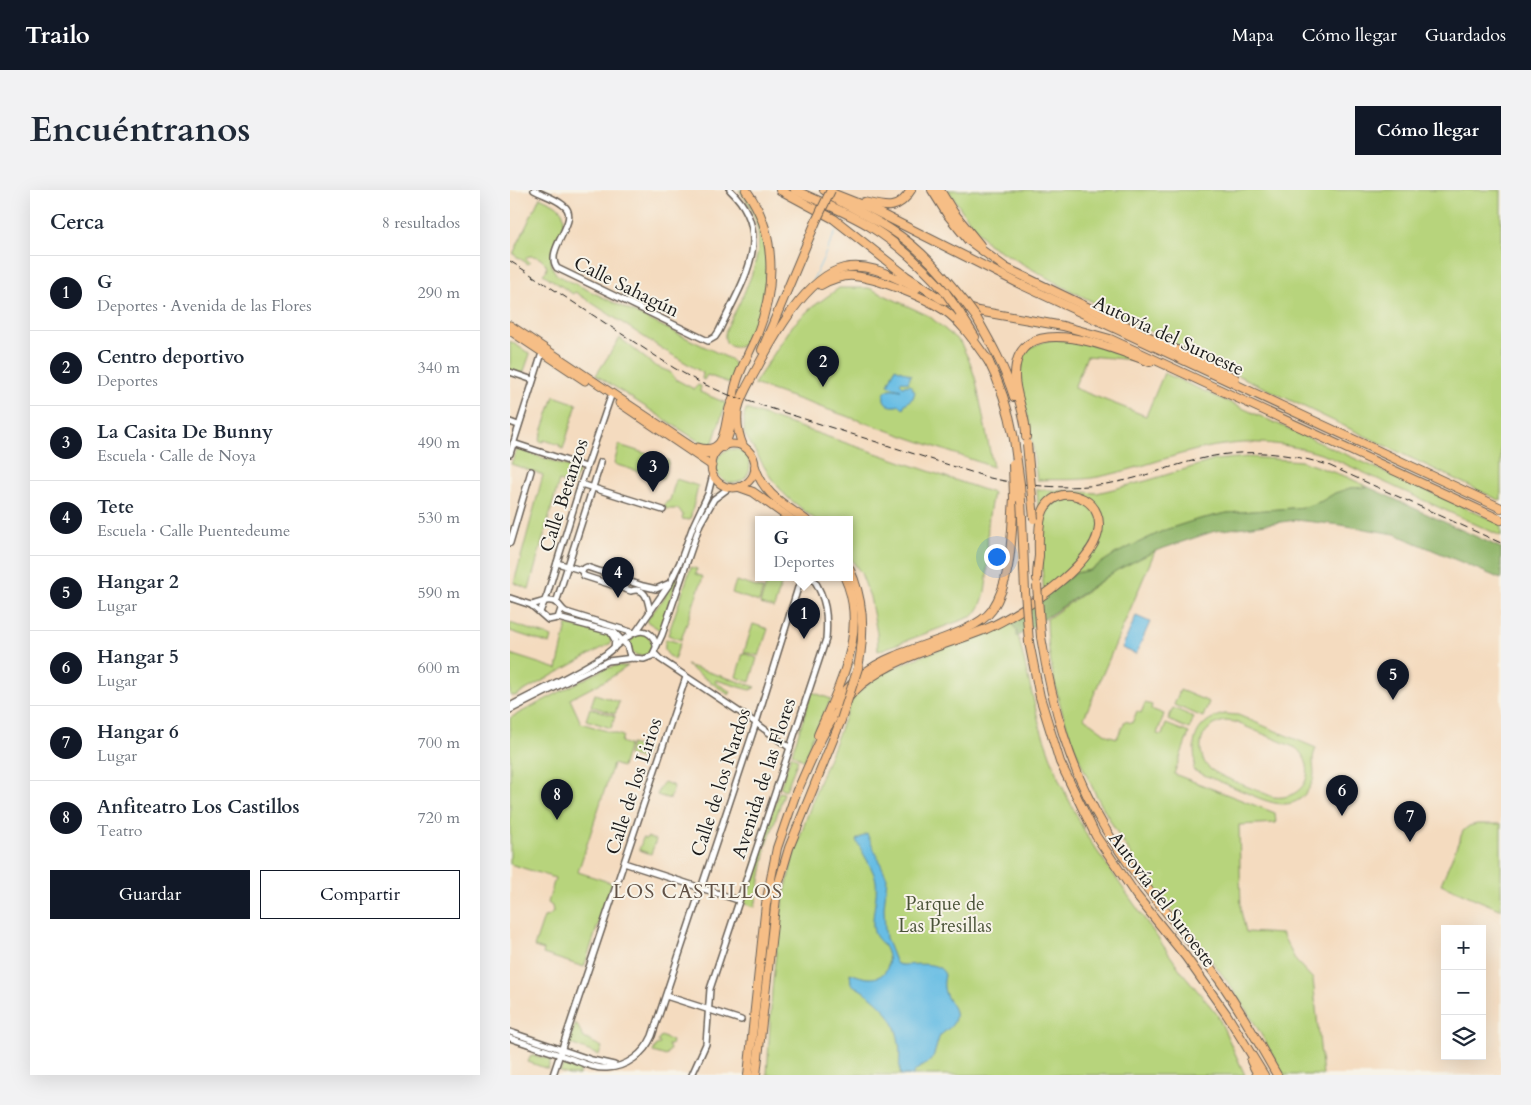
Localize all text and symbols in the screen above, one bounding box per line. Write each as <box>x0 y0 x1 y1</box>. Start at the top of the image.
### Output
text: Trailo <box>25 19 90 52</box>
text: Mapa <box>1232 23 1274 48</box>
text: Cómo llegar <box>1302 23 1397 48</box>
text: Guardados <box>1425 23 1506 48</box>
text: Encuéntranos <box>30 106 251 154</box>
button: Cómo llegar <box>1355 106 1501 155</box>
text: Cerca <box>50 208 104 237</box>
text: 8 resultados <box>382 212 460 234</box>
street label: Calle Sahagún <box>569 250 684 324</box>
text: G <box>97 269 112 295</box>
text: 1 <box>62 282 70 304</box>
text: 290 m <box>418 282 460 304</box>
street label: Autovía del Suroeste <box>1089 289 1248 382</box>
text: Deportes · Avenida de las Flores <box>97 295 312 317</box>
text: Centro deportivo <box>97 344 244 370</box>
pin: 2 <box>807 346 839 387</box>
text: 2 <box>62 357 70 379</box>
text: 340 m <box>418 357 460 379</box>
text: Deportes <box>97 370 158 392</box>
text: La Casita De Bunny <box>97 419 273 445</box>
text: 3 <box>62 432 70 454</box>
text: 490 m <box>418 432 460 454</box>
street label: Calle Betanzos <box>533 435 595 555</box>
text: Escuela · Calle de Noya <box>97 445 256 467</box>
pin: 3 <box>637 451 669 492</box>
text: Tete <box>97 494 134 520</box>
text: 4 <box>62 507 70 529</box>
text: 530 m <box>418 507 460 529</box>
popup <box>755 516 853 581</box>
text: Escuela · Calle Puentedeume <box>97 520 290 542</box>
text: G <box>774 525 789 551</box>
your location <box>984 544 1010 570</box>
text: Deportes <box>774 551 834 573</box>
pin: 4 <box>602 557 634 598</box>
text: Hangar 2 <box>97 569 179 595</box>
text: 5 <box>62 582 70 604</box>
text: 590 m <box>418 582 460 604</box>
text: Lugar <box>97 595 137 617</box>
pin: 1 <box>788 598 820 639</box>
text: Hangar 5 <box>97 644 179 670</box>
text: 6 <box>62 657 70 679</box>
text: 600 m <box>418 657 460 679</box>
pin: 5 <box>1377 659 1409 700</box>
text: Lugar <box>97 670 137 692</box>
street label: Avenida de las Flores <box>726 695 802 862</box>
street label: Calle de los Nardos <box>685 705 757 860</box>
street label: Calle de los Lirios <box>600 715 668 858</box>
text: Hangar 6 <box>97 719 179 745</box>
text: 7 <box>62 732 70 754</box>
text: 700 m <box>418 732 460 754</box>
text: Lugar <box>97 745 137 767</box>
pin: 6 <box>1326 775 1358 816</box>
pin: 8 <box>541 779 573 820</box>
text: Anfiteatro Los Castillos <box>97 794 299 820</box>
pin: 7 <box>1394 801 1426 842</box>
text: 8 <box>62 807 70 829</box>
text: 720 m <box>418 807 460 829</box>
text: Teatro <box>97 820 142 842</box>
street label: Autovía del Suroeste <box>1102 826 1222 973</box>
button: Guardar <box>50 870 250 919</box>
button: Compartir <box>260 870 460 919</box>
district label: LOS CASTILLOS <box>613 878 783 905</box>
park label: Parque de Las Presillas <box>898 891 992 939</box>
map controls <box>1441 925 1486 1060</box>
button: + <box>1441 925 1486 970</box>
button: − <box>1441 970 1486 1015</box>
button: layers <box>1441 1015 1486 1060</box>

